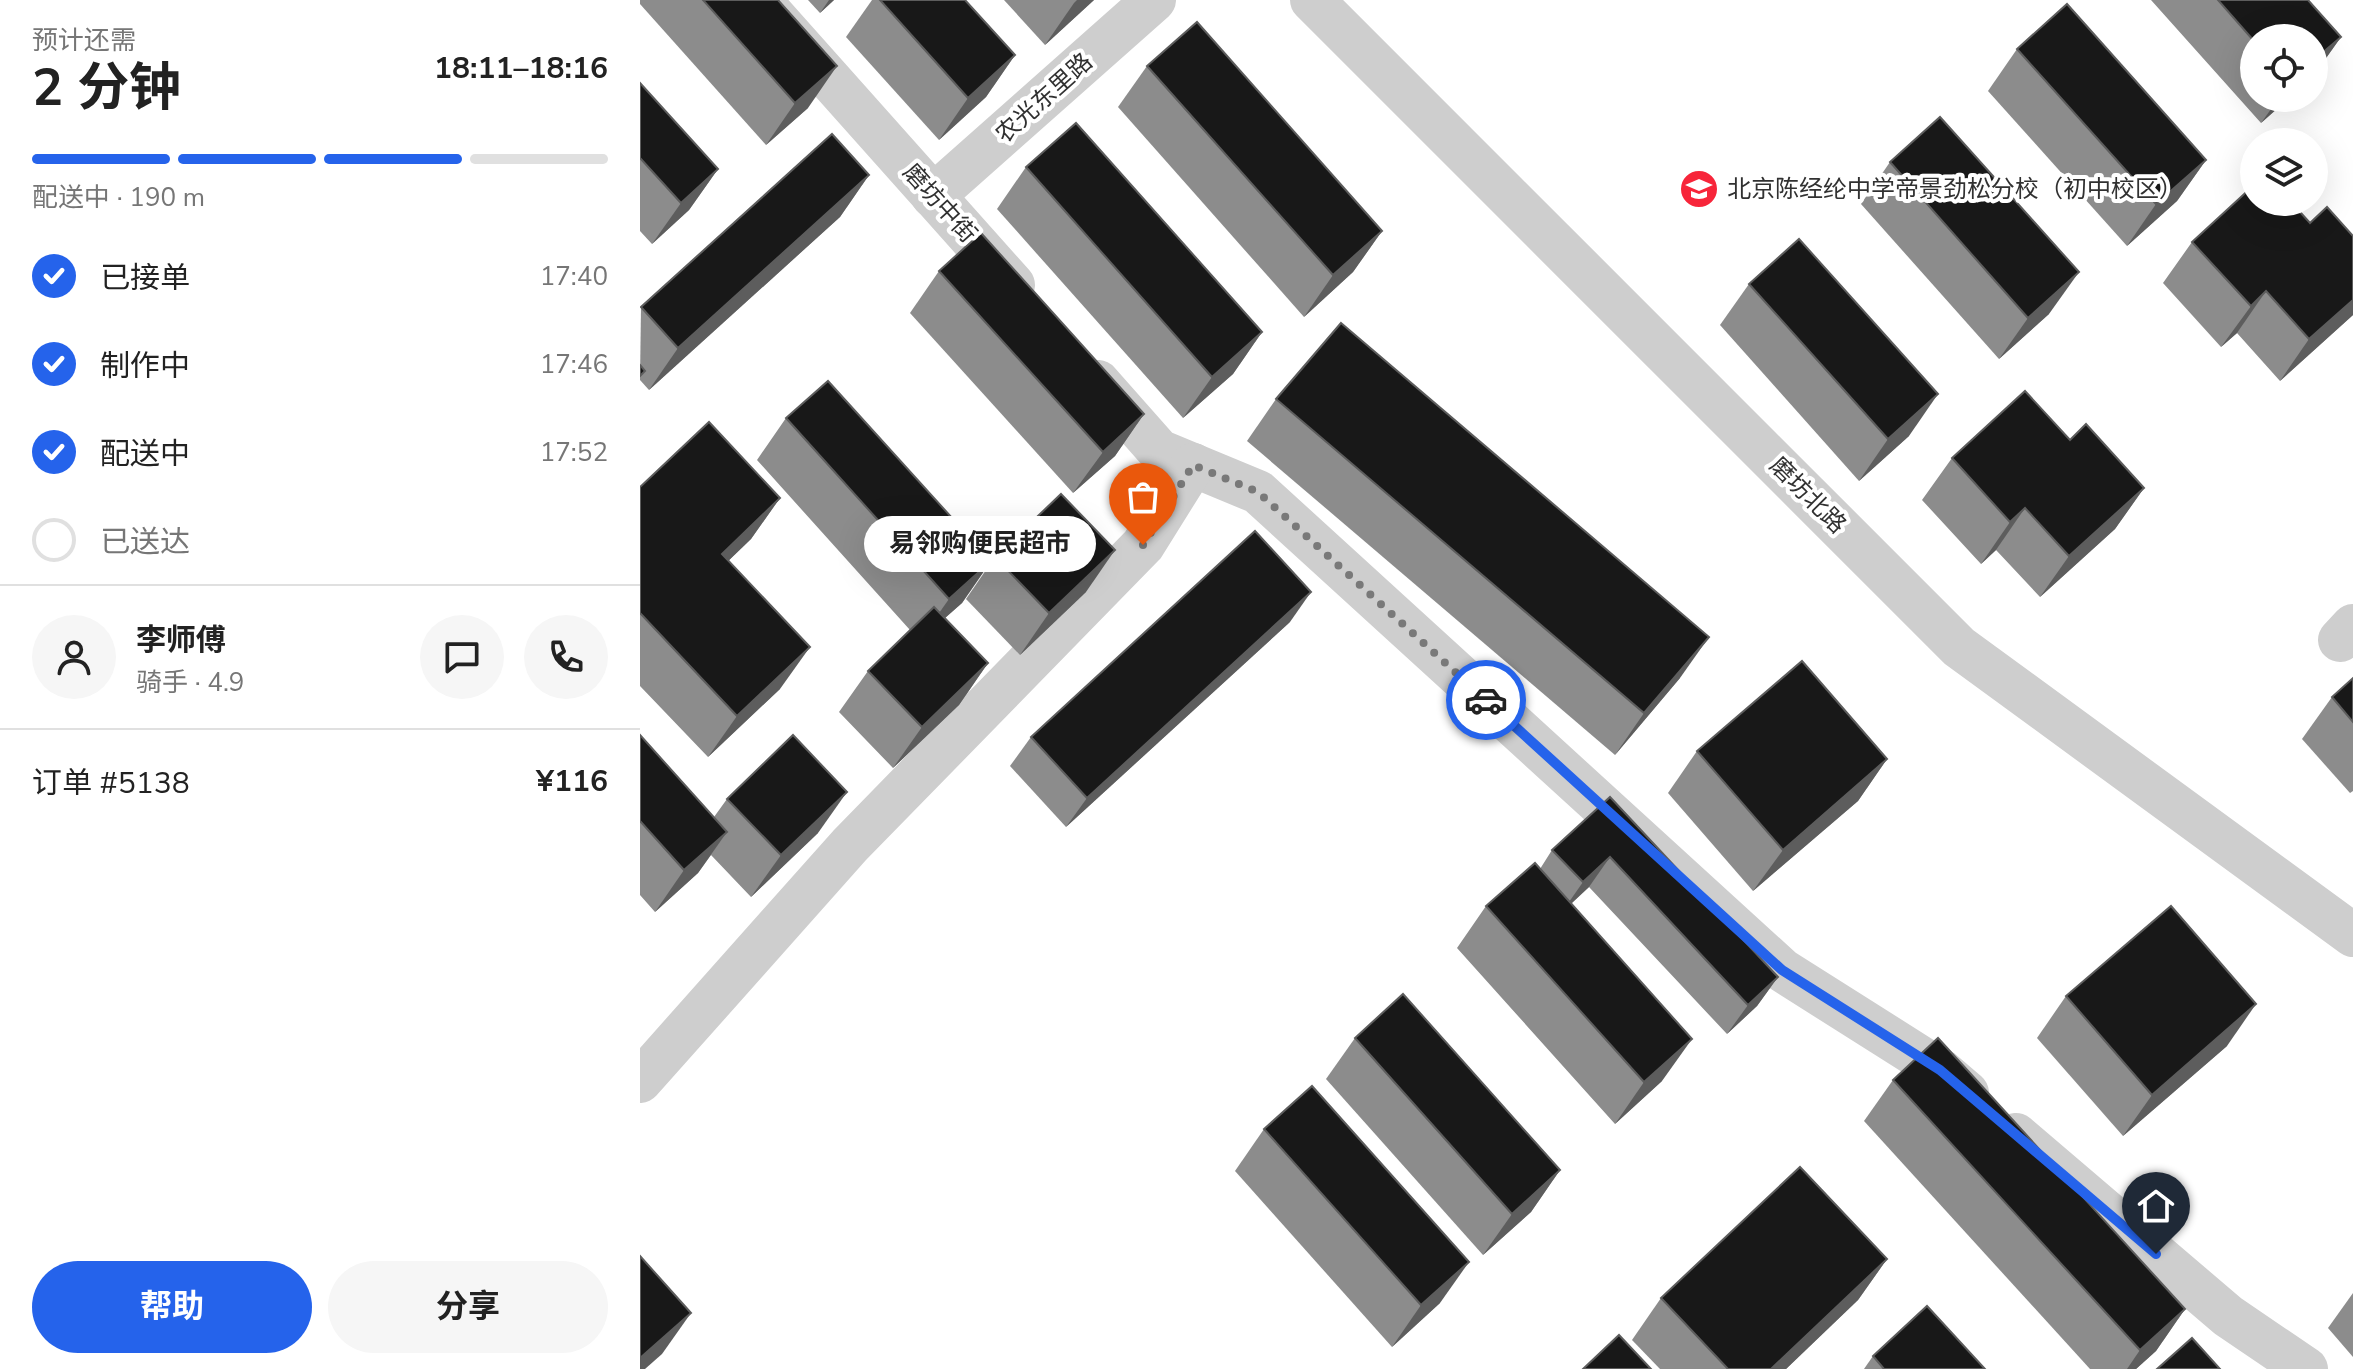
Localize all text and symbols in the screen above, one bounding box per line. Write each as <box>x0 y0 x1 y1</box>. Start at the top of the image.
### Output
text: 预计还需 <box>32 23 136 58</box>
map controls <box>2240 24 2328 216</box>
button: locate <box>2240 24 2328 112</box>
street label: 农光东里路 <box>989 46 1099 150</box>
text: 18:11–18:16 <box>434 48 608 89</box>
text: 2 分钟 <box>32 52 181 123</box>
button: layers <box>2240 128 2328 216</box>
street label: 磨坊中街 <box>896 157 984 249</box>
school or university icon: 北京陈经纶中学帝景劲松分校（初中校区） <box>1678 168 1720 210</box>
place label: 北京陈经纶中学帝景劲松分校（初中校区） <box>1727 173 2183 205</box>
text: 配送中 · 190 m <box>32 180 205 215</box>
icon: check <box>32 254 76 298</box>
text: 已接单 <box>100 258 190 299</box>
text: 17:40 <box>540 259 608 294</box>
icon: check <box>32 342 76 386</box>
text: 制作中 <box>100 346 190 387</box>
text: 17:46 <box>540 347 608 382</box>
icon: check <box>32 430 76 474</box>
text: 配送中 <box>100 434 190 475</box>
text: 17:52 <box>540 435 608 470</box>
street label: 磨坊北路 <box>1763 450 1853 540</box>
pin <box>1109 463 1177 545</box>
icon: bag <box>1121 475 1165 519</box>
callout: 易邻购便民超市 <box>863 517 1095 573</box>
text: 已送达 <box>100 522 190 563</box>
text: 易邻购便民超市 <box>889 526 1071 561</box>
button: person <box>32 615 116 699</box>
button: chat <box>420 615 504 699</box>
button: phone <box>524 615 608 699</box>
text: 李师傅 <box>136 620 226 661</box>
courier <box>1446 660 1526 740</box>
text: 骑手 · 4.9 <box>136 665 244 700</box>
icon: car <box>1464 678 1508 722</box>
text: ¥116 <box>536 761 608 802</box>
text: 订单 #5138 <box>32 763 190 804</box>
pin <box>2122 1172 2190 1254</box>
icon: home <box>2134 1184 2178 1228</box>
button: 帮助 <box>32 1261 312 1353</box>
button: 分享 <box>328 1261 608 1353</box>

